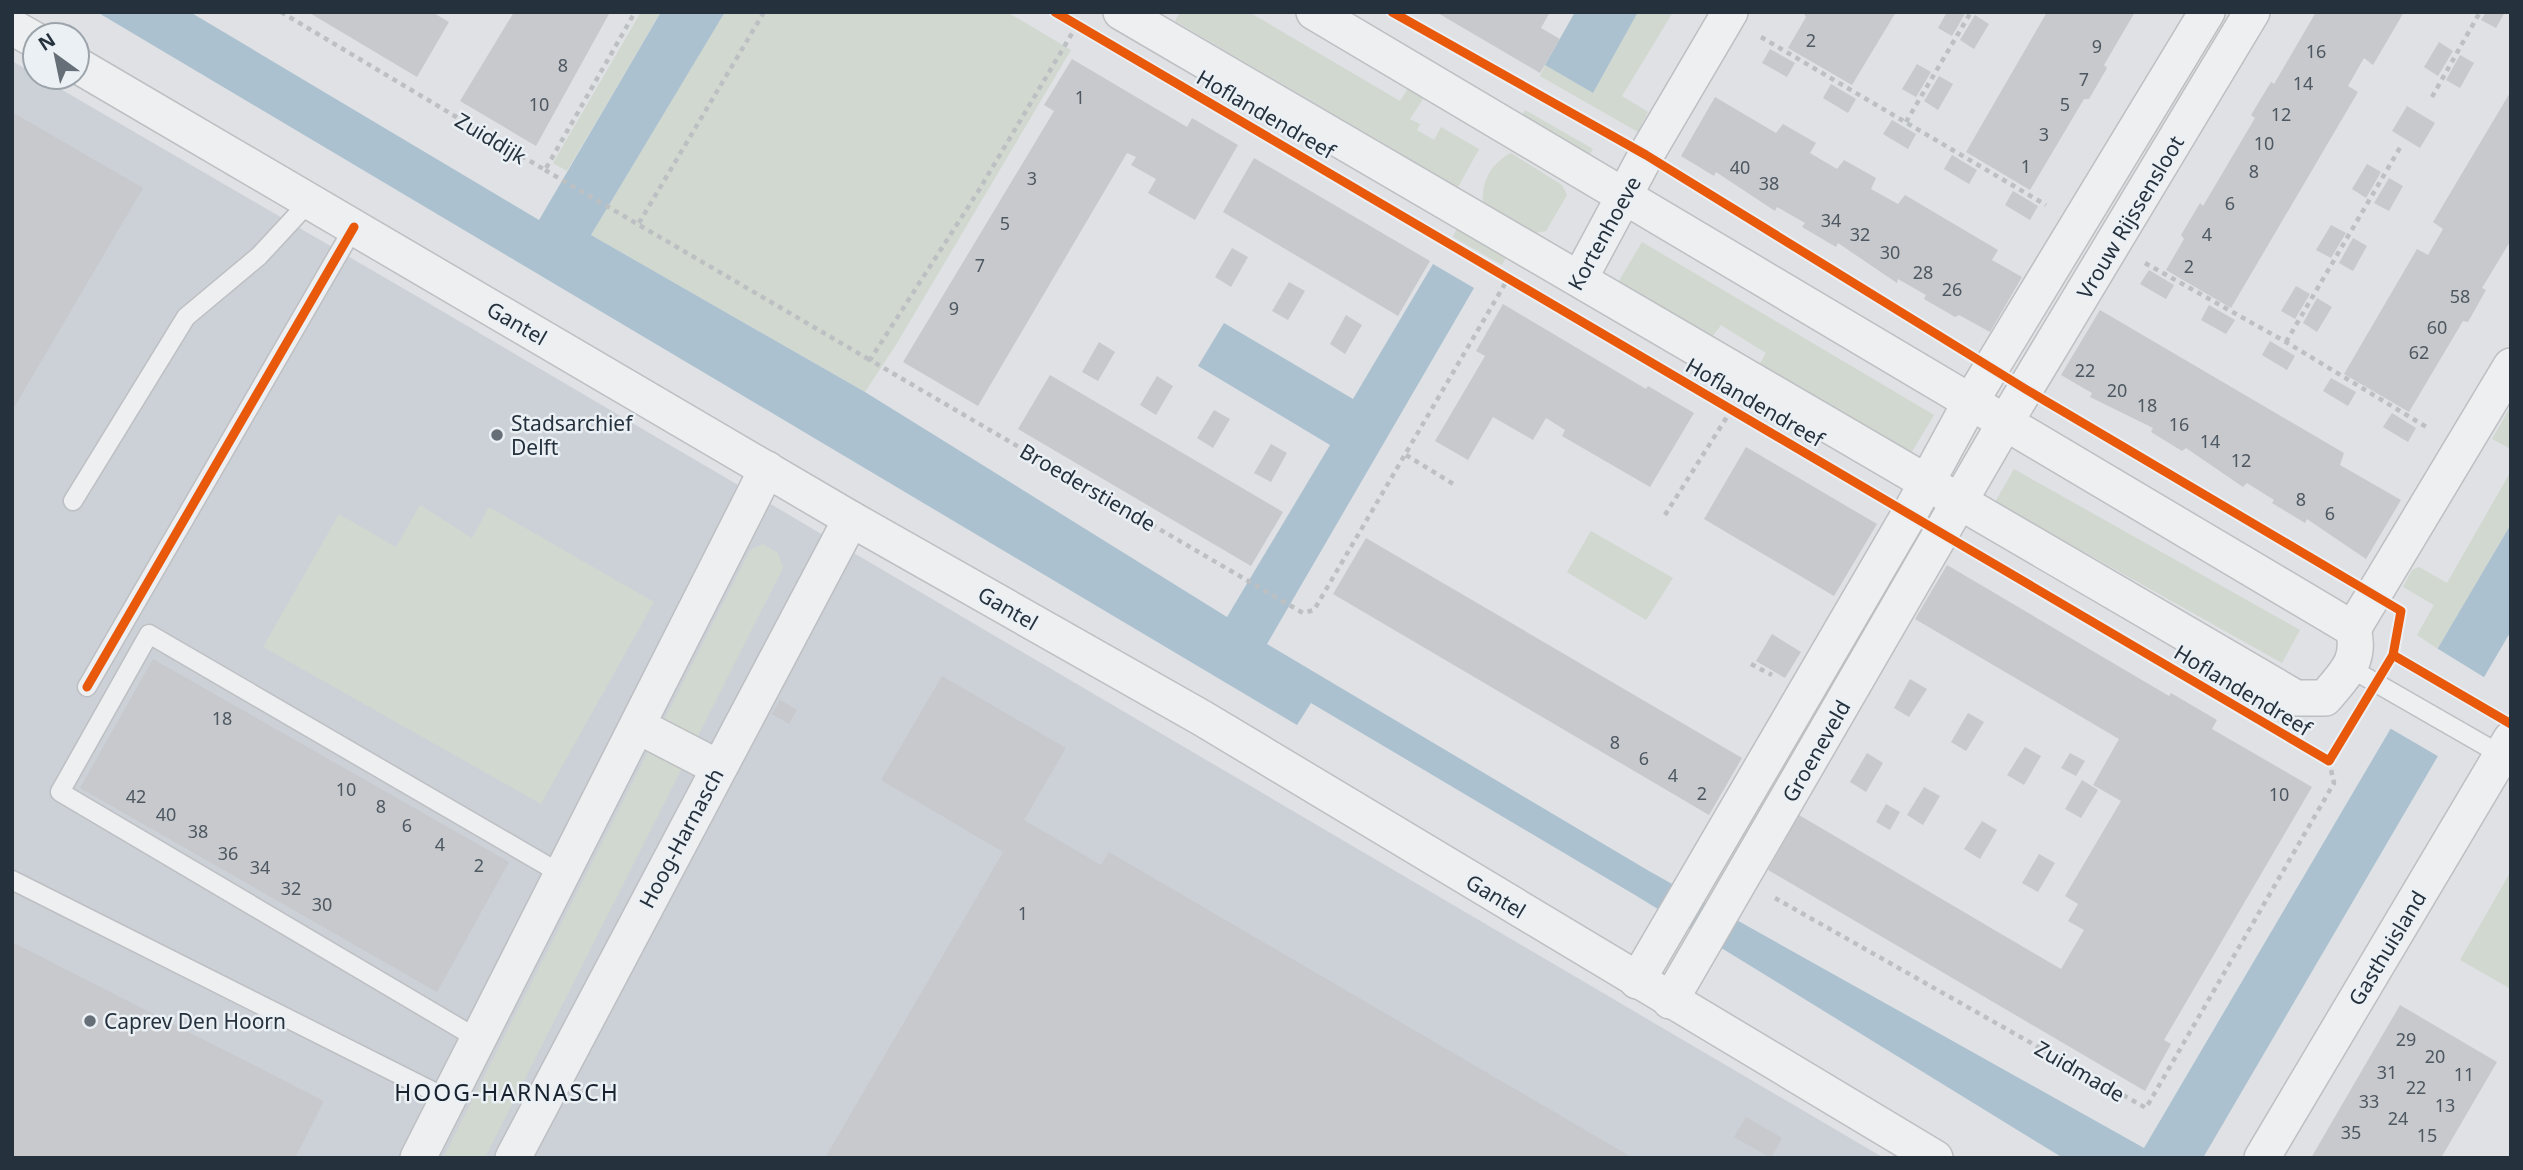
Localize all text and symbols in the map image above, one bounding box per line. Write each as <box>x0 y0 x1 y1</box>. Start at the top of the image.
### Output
north arrow <box>21 21 91 91</box>
text: N <box>33 27 60 57</box>
house number: 2 <box>1806 28 1816 52</box>
house number: 9 <box>2092 34 2102 58</box>
house number: 16 <box>2306 39 2326 63</box>
house number: 8 <box>558 53 568 77</box>
street label: Hoflandendreef <box>1192 63 1342 166</box>
house number: 7 <box>2079 67 2089 91</box>
house number: 14 <box>2293 71 2313 95</box>
house number: 1 <box>1075 85 1085 109</box>
house number: 10 <box>529 92 549 116</box>
house number: 5 <box>2060 92 2070 116</box>
house number: 12 <box>2271 102 2291 126</box>
street label: Zuiddijk <box>450 106 532 171</box>
house number: 3 <box>2039 122 2049 146</box>
street label: Vrouw Rijssensloot <box>2070 130 2190 304</box>
house number: 10 <box>2254 131 2274 155</box>
house number: 1 <box>2021 154 2031 178</box>
house number: 40 <box>1730 155 1750 179</box>
house number: 8 <box>2249 159 2259 183</box>
house number: 3 <box>1027 166 1037 190</box>
street label: Kortenhoeve <box>1561 171 1647 295</box>
house number: 38 <box>1759 171 1779 195</box>
house number: 6 <box>2225 191 2235 215</box>
house number: 34 <box>1821 208 1841 232</box>
house number: 5 <box>1000 211 1010 235</box>
house number: 32 <box>1850 222 1870 246</box>
house number: 4 <box>2202 222 2212 246</box>
house number: 30 <box>1880 240 1900 264</box>
house number: 7 <box>975 253 985 277</box>
house number: 2 <box>2184 254 2194 278</box>
house number: 28 <box>1913 260 1933 284</box>
house number: 26 <box>1942 277 1962 301</box>
house number: 58 <box>2450 284 2470 308</box>
street label: Gantel <box>482 295 552 351</box>
house number: 9 <box>949 296 959 320</box>
house number: 60 <box>2427 315 2447 339</box>
house number: 62 <box>2409 340 2429 364</box>
street label: Hoflandendreef <box>1681 351 1831 454</box>
house number: 22 <box>2075 358 2095 382</box>
house number: 20 <box>2107 378 2127 402</box>
house number: 18 <box>2137 393 2157 417</box>
place label: Stadsarchief Delft <box>511 409 634 461</box>
house number: 16 <box>2169 412 2189 436</box>
marker: Stadsarchief Delft <box>489 427 505 443</box>
house number: 14 <box>2200 429 2220 453</box>
street label: Broederstiende <box>1015 437 1161 537</box>
house number: 12 <box>2231 448 2251 472</box>
house number: 8 <box>2296 487 2306 511</box>
house number: 6 <box>2325 501 2335 525</box>
street label: Gantel <box>973 580 1043 636</box>
street label: Hoflandendreef <box>2169 638 2318 743</box>
street label: Groeneveld <box>1776 695 1856 807</box>
house number: 18 <box>212 706 232 730</box>
house number: 8 <box>1610 730 1620 754</box>
house number: 6 <box>1639 746 1649 770</box>
street label: Hoog-Harnasch <box>632 763 730 913</box>
house number: 4 <box>1668 763 1678 787</box>
house number: 10 <box>336 777 356 801</box>
house number: 2 <box>1697 781 1707 805</box>
house number: 10 <box>2269 782 2289 806</box>
house number: 42 <box>126 784 146 808</box>
house number: 8 <box>376 794 386 818</box>
house number: 40 <box>156 802 176 826</box>
house number: 6 <box>402 813 412 837</box>
house number: 38 <box>188 819 208 843</box>
house number: 4 <box>435 832 445 856</box>
house number: 36 <box>218 841 238 865</box>
house number: 2 <box>474 853 484 877</box>
house number: 34 <box>250 855 270 879</box>
street label: Gantel <box>1461 867 1531 925</box>
house number: 32 <box>281 876 301 900</box>
street label: Gasthuisland <box>2342 885 2432 1011</box>
house number: 30 <box>312 892 332 916</box>
house number: 1 <box>1018 901 1028 925</box>
place label: Caprev Den Hoorn <box>104 1007 286 1035</box>
marker: Caprev Den Hoorn <box>82 1013 98 1029</box>
house number: 29 <box>2396 1027 2416 1051</box>
street label: Zuidmade <box>2030 1034 2130 1108</box>
house number: 20 <box>2425 1044 2445 1068</box>
house number: 31 <box>2377 1060 2397 1084</box>
house number: 11 <box>2454 1062 2474 1086</box>
house number: 22 <box>2406 1075 2426 1099</box>
district label: HOOG-HARNASCH <box>394 1076 620 1108</box>
house number: 33 <box>2359 1089 2379 1113</box>
house number: 13 <box>2435 1093 2455 1117</box>
house number: 24 <box>2388 1106 2408 1130</box>
house number: 35 <box>2341 1120 2361 1144</box>
house number: 15 <box>2417 1123 2437 1147</box>

